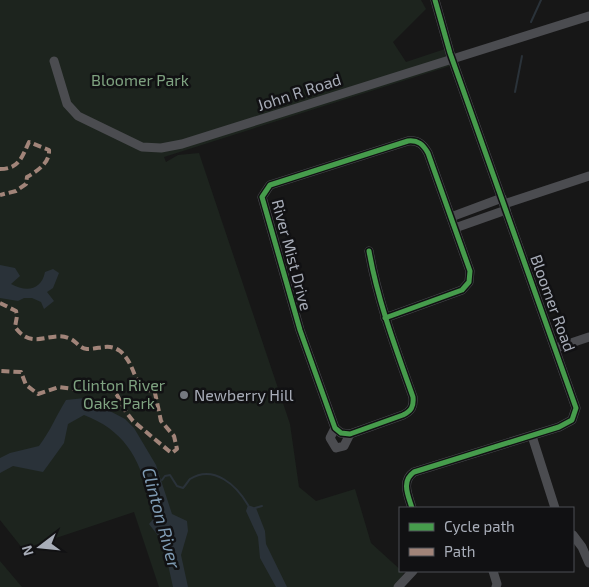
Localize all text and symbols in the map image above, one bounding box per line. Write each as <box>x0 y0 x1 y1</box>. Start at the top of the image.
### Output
street label: John R Road <box>255 69 343 114</box>
park label: Bloomer Park <box>91 70 189 89</box>
street label: River Mist Drive <box>269 197 316 313</box>
street label: Bloomer Road <box>527 252 580 354</box>
park label: Clinton River Oaks Park <box>73 375 166 412</box>
place label: Newberry Hill <box>194 385 294 404</box>
marker: Newberry Hill <box>178 389 190 401</box>
water label: Clinton River <box>138 465 186 571</box>
legend <box>399 507 574 572</box>
text: Cycle path <box>444 517 515 535</box>
north arrow <box>15 522 65 572</box>
text: Path <box>444 542 475 560</box>
text: N <box>17 544 37 558</box>

